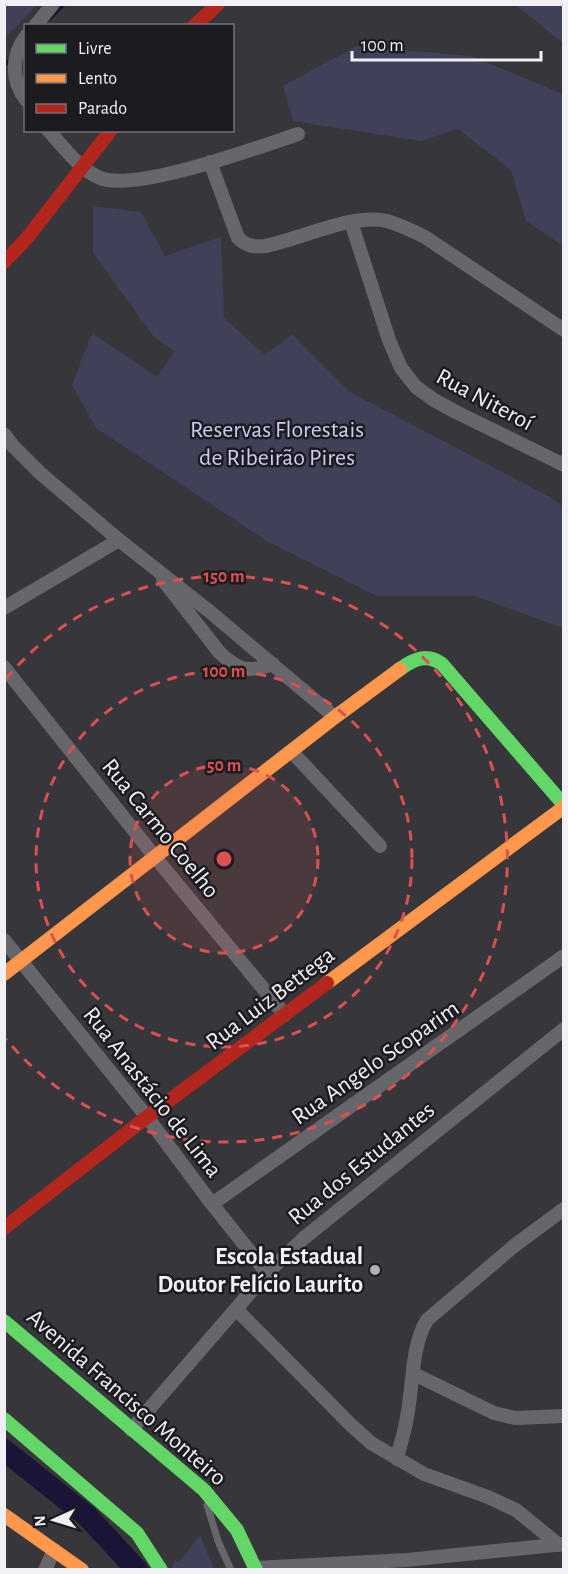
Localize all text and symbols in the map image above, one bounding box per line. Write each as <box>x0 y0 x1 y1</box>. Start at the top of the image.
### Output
legend <box>24 24 234 132</box>
scale bar <box>352 24 541 62</box>
text: 100 m <box>361 37 404 55</box>
text: Livre <box>78 40 112 58</box>
text: Lento <box>78 70 117 88</box>
text: Parado <box>78 100 127 118</box>
street label: Rua Niteroí <box>432 364 537 435</box>
park label: Reservas Florestais de Ribeirão Pires <box>190 418 364 470</box>
text: 150 m <box>204 568 244 586</box>
text: 100 m <box>203 663 245 681</box>
street label: Rua Carmo Coelho <box>97 755 223 903</box>
text: 50 m <box>207 757 241 775</box>
centre of rings <box>214 849 234 869</box>
street label: Rua Luiz Bettega <box>202 943 339 1055</box>
street label: Rua Angelo Scoparim <box>287 996 464 1130</box>
street label: Rua Anastácio de Lima <box>78 1003 226 1182</box>
street label: Rua dos Estudantes <box>284 1098 439 1230</box>
place label: Escola Estadual Doutor Felício Laurito <box>158 1245 363 1297</box>
marker: Escola Estadual Doutor Felício Laurito <box>368 1263 382 1277</box>
street label: Avenida Francisco Monteiro <box>22 1305 231 1491</box>
north arrow <box>24 1490 84 1550</box>
text: N <box>32 1515 48 1527</box>

